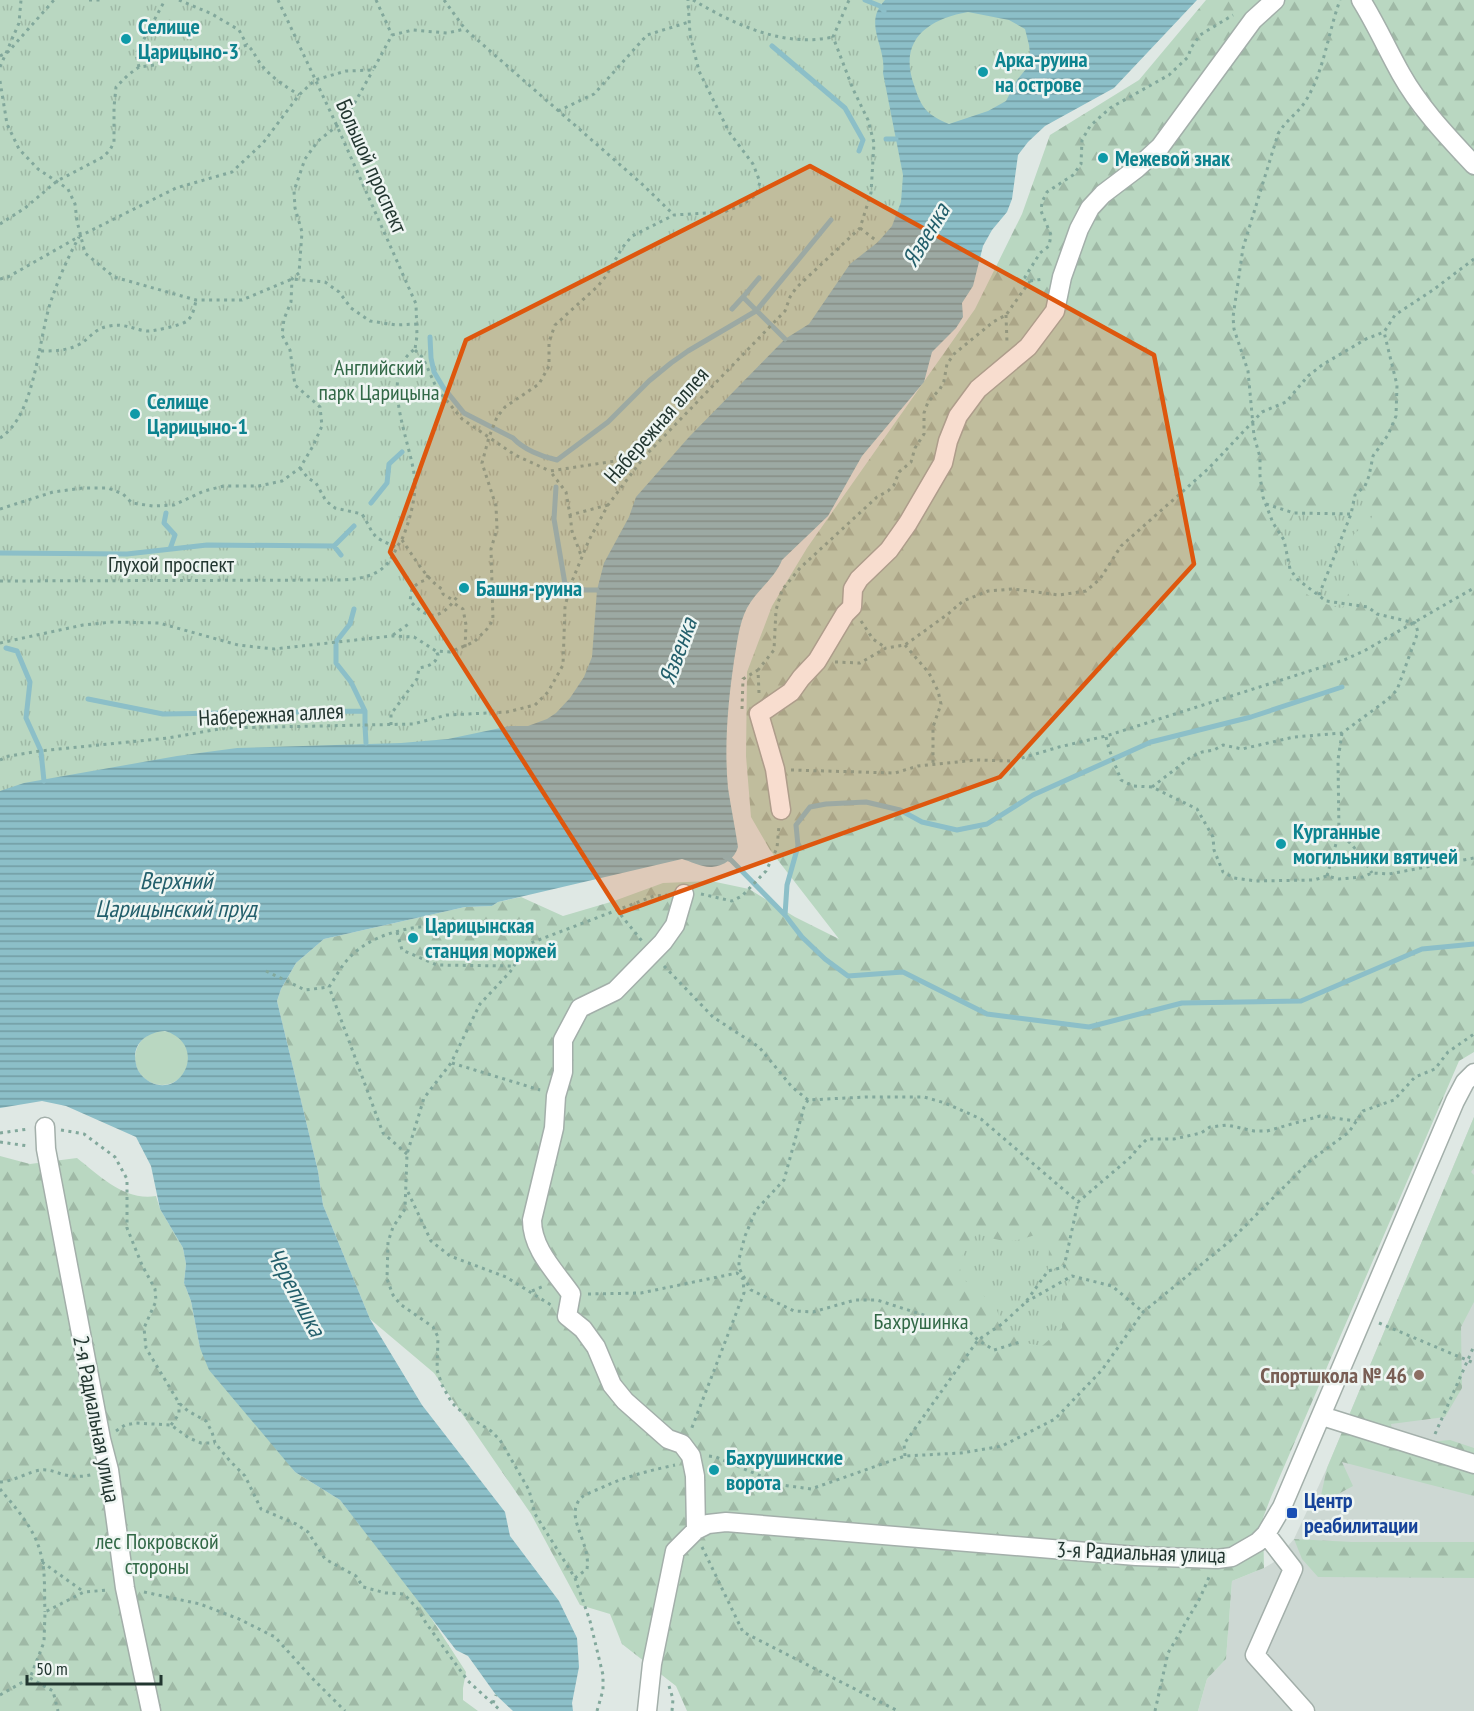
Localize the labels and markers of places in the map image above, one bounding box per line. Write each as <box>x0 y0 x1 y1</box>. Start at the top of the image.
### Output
place label: Селище Царицыно-3 <box>138 12 239 65</box>
marker: Селище Царицыно-3 <box>119 32 133 46</box>
place label: Арка-руина на острове <box>994 45 1088 98</box>
marker: Арка-руина на острове <box>976 65 990 79</box>
place label: Межевой знак <box>1115 144 1231 172</box>
marker: Межевой знак <box>1096 151 1110 165</box>
place label: Селище Царицыно-1 <box>147 387 248 440</box>
marker: Селище Царицыно-1 <box>128 407 142 421</box>
place label: Башня-руина <box>476 574 582 602</box>
marker: Башня-руина <box>457 581 471 595</box>
place label: Курганные могильники вятичей <box>1293 817 1458 870</box>
marker: Курганные могильники вятичей <box>1274 837 1288 851</box>
place label: Царицынская станция моржей <box>425 911 557 964</box>
marker: Царицынская станция моржей <box>406 931 420 945</box>
place label: Спортшкола № 46 <box>1260 1361 1407 1389</box>
marker: Спортшкола № 46 <box>1412 1368 1426 1382</box>
place label: Бахрушинские ворота <box>726 1443 843 1496</box>
marker: Бахрушинские ворота <box>707 1463 721 1477</box>
place label: Центр реабилитации <box>1304 1486 1418 1539</box>
marker: Центр реабилитации <box>1285 1506 1299 1520</box>

